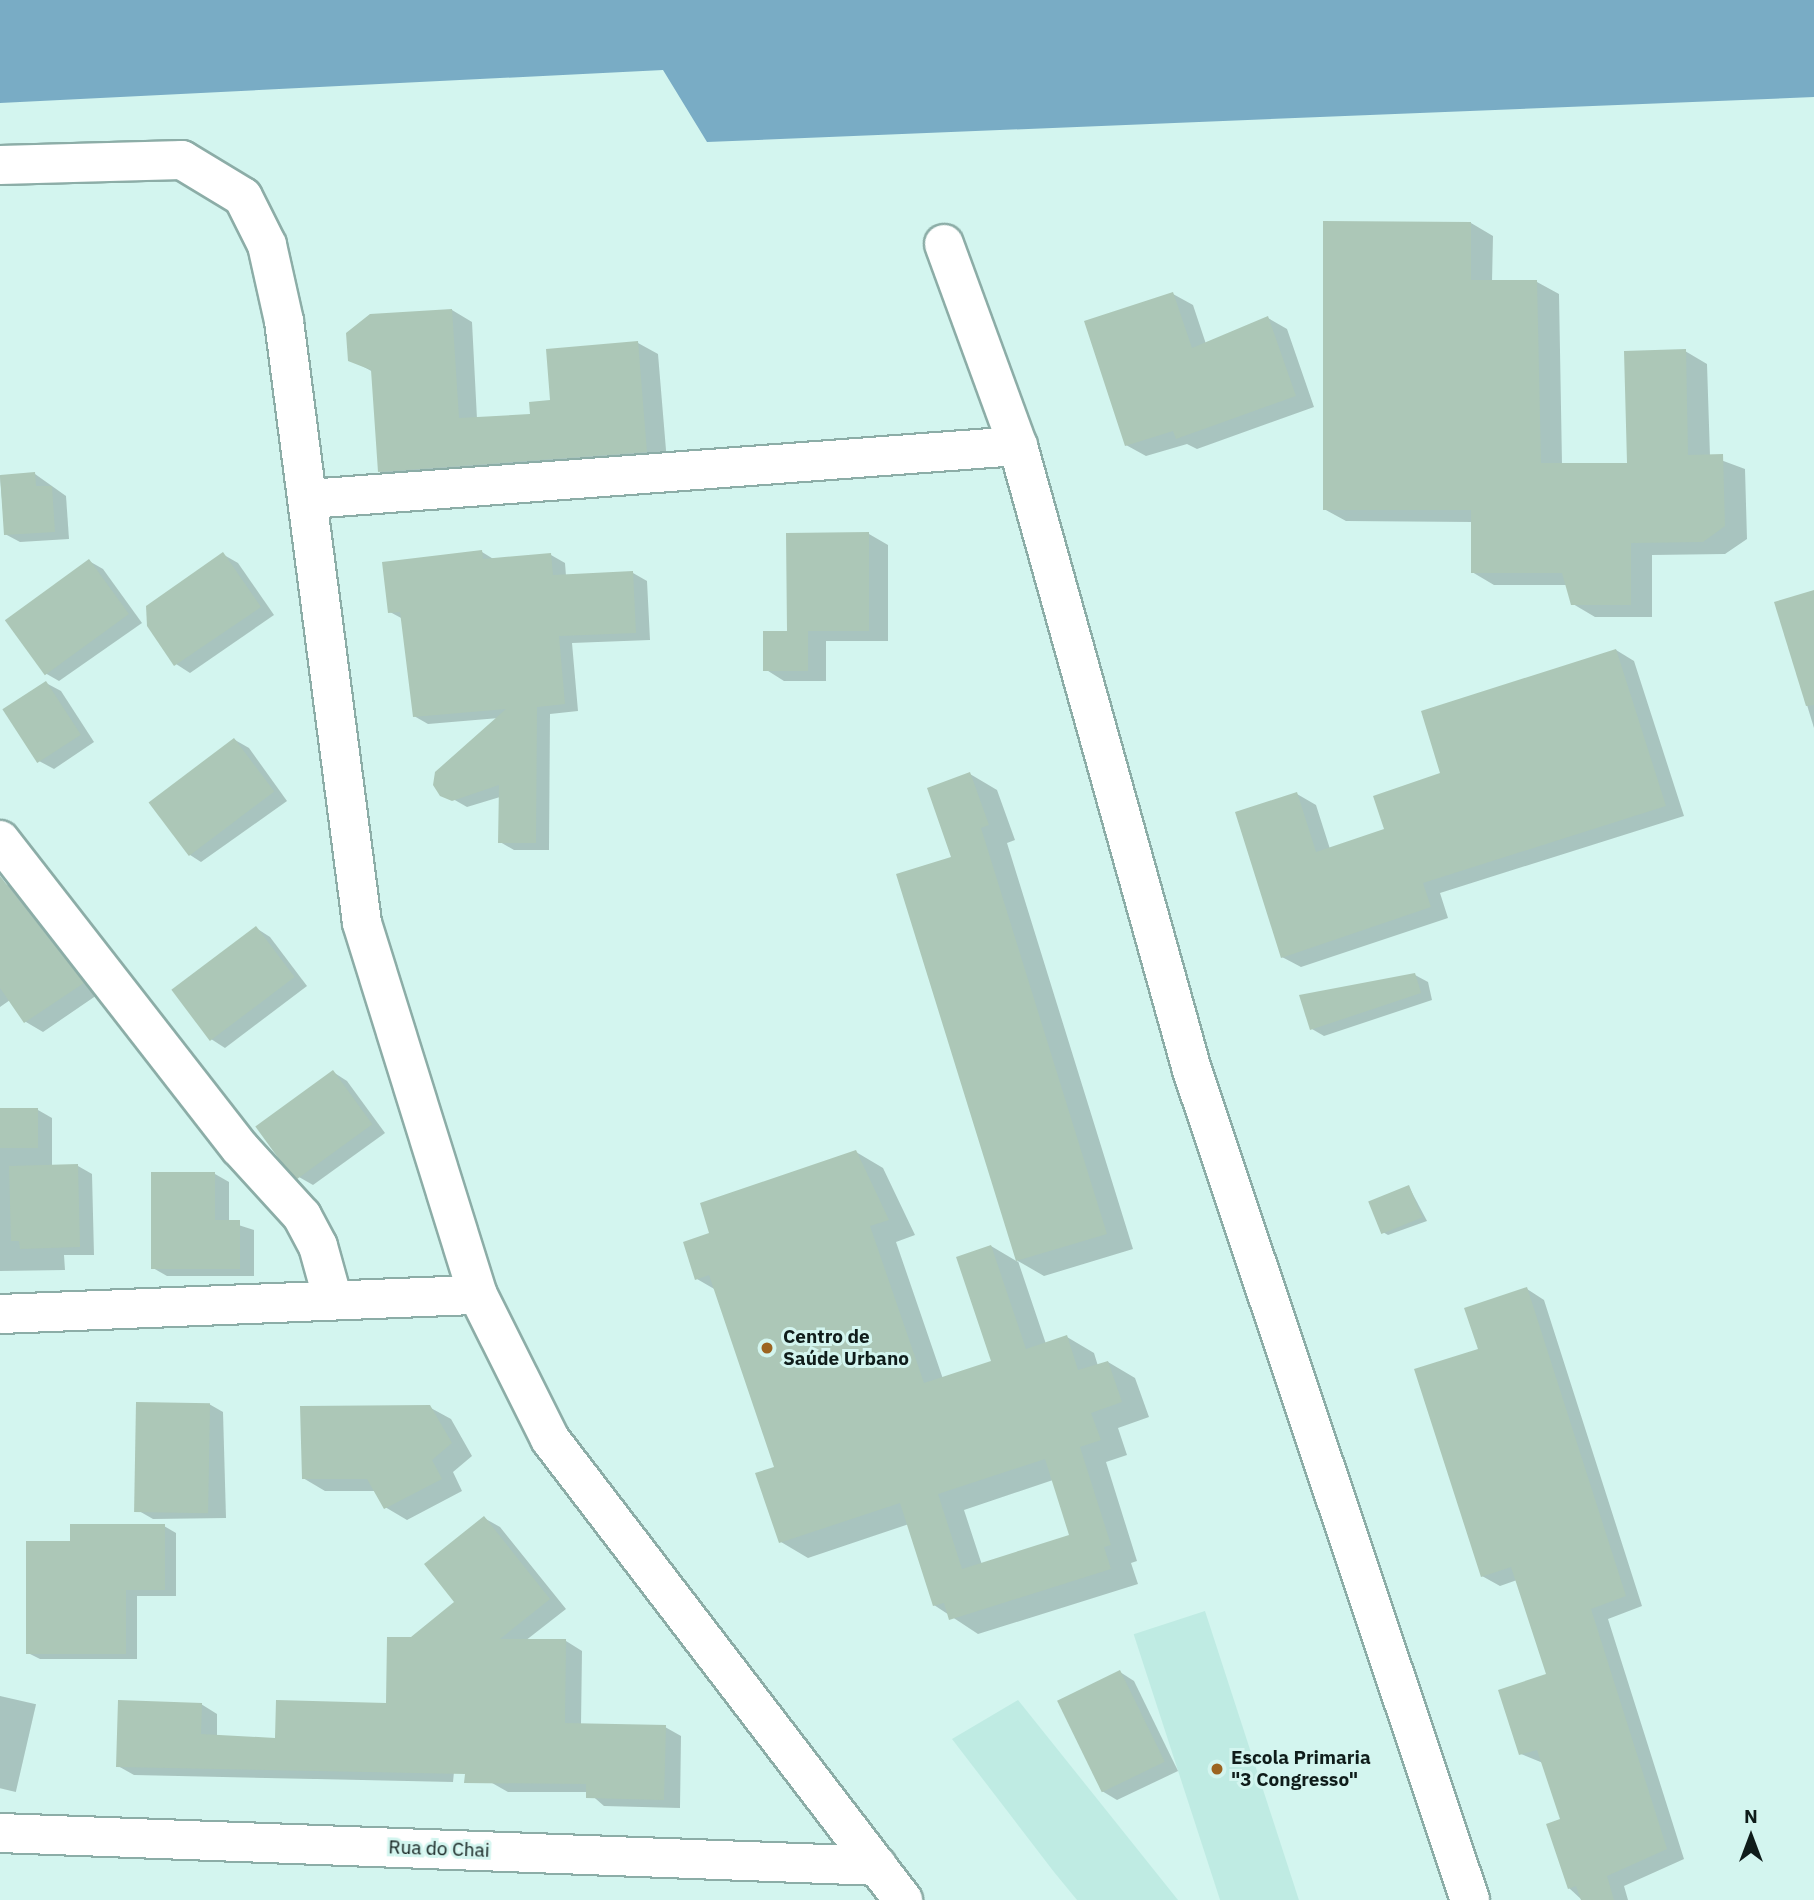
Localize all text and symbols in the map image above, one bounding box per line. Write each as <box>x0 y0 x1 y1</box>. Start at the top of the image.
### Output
place label: Centro de Saúde Urbano <box>783 1326 909 1370</box>
marker: Centro de Saúde Urbano <box>757 1338 777 1358</box>
place label: Escola Primaria "3 Congresso" <box>1231 1747 1371 1791</box>
marker: Escola Primaria "3 Congresso" <box>1209 1761 1225 1777</box>
north arrow <box>1716 1802 1786 1872</box>
text: N <box>1744 1804 1758 1828</box>
street label: Rua do Chai <box>388 1836 490 1862</box>

